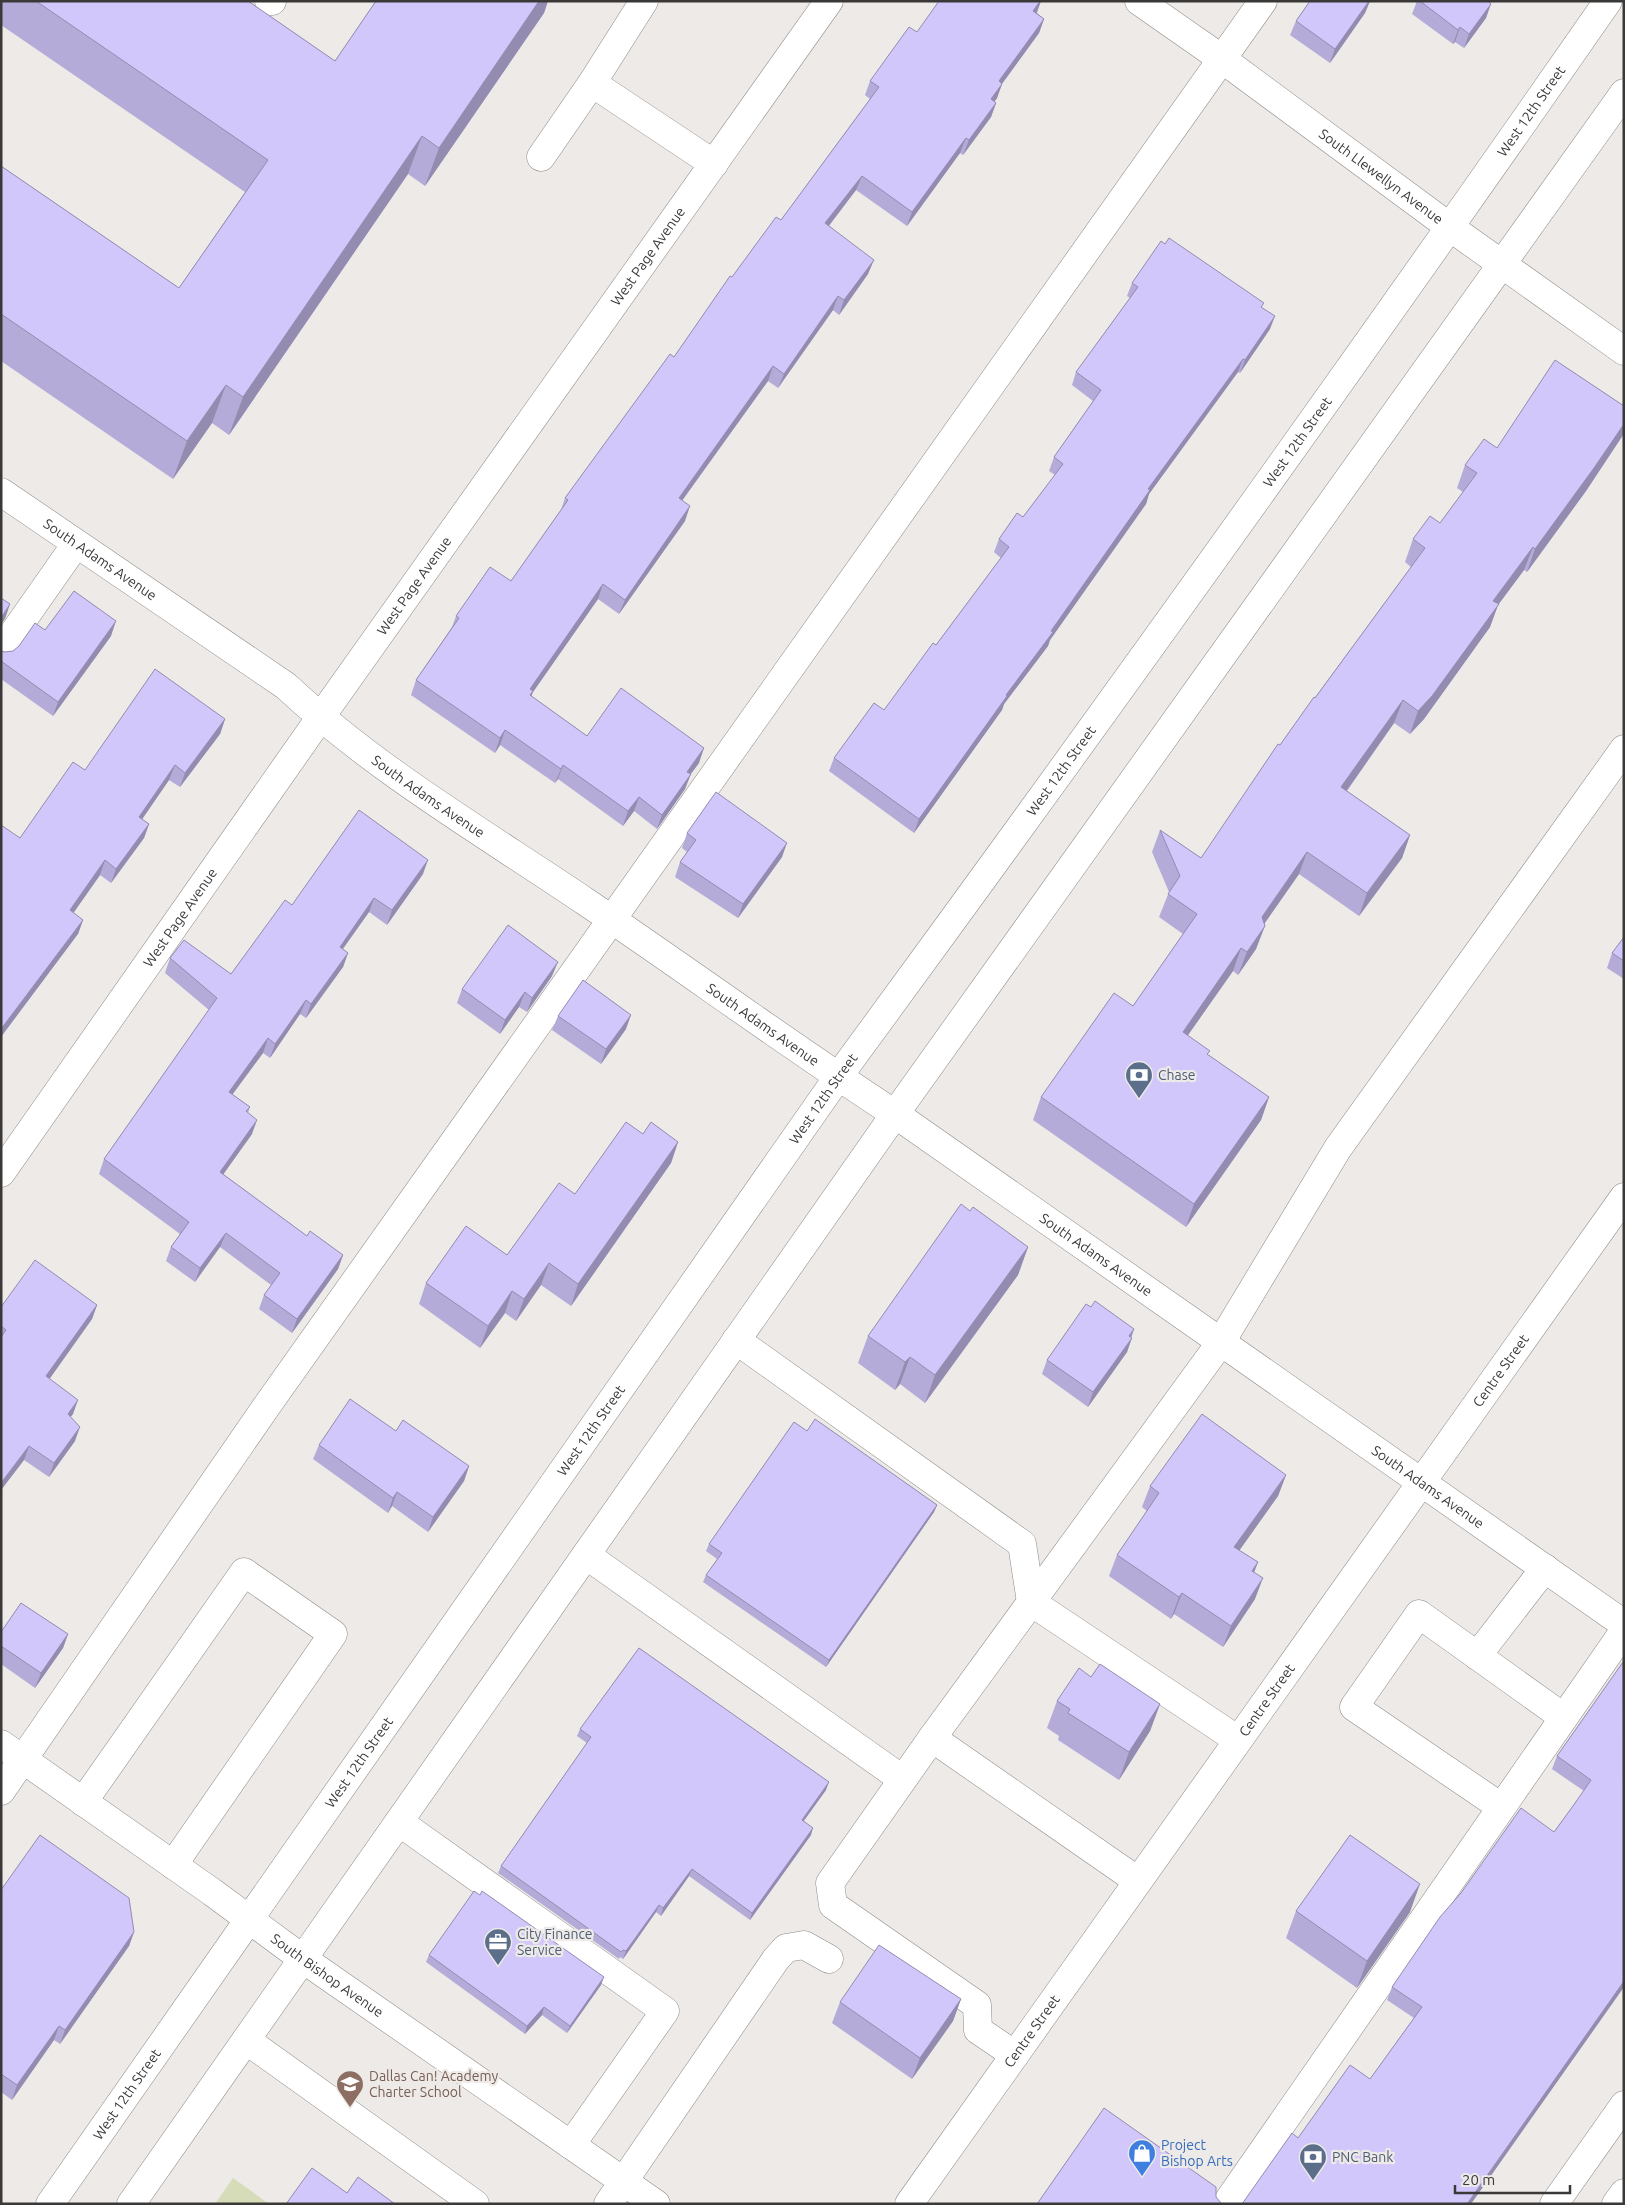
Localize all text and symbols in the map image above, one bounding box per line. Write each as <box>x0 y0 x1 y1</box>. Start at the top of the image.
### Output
street label: West 12th Street <box>1494 62 1569 160</box>
street label: South Llewellyn Avenue <box>1316 125 1446 227</box>
street label: West Page Avenue <box>607 204 688 309</box>
street label: West 12th Street <box>1260 393 1335 490</box>
street label: South Adams Avenue <box>41 515 160 604</box>
street label: West Page Avenue <box>374 533 454 638</box>
street label: West 12th Street <box>1023 722 1099 819</box>
street label: South Adams Avenue <box>369 752 488 841</box>
street label: West Page Avenue <box>140 865 220 970</box>
street label: South Adams Avenue <box>704 980 822 1069</box>
street label: West 12th Street <box>786 1050 861 1147</box>
bank icon: Chase <box>1124 1060 1154 1099</box>
place label: Chase <box>1158 1067 1196 1083</box>
street label: South Adams Avenue <box>1037 1210 1155 1299</box>
street label: Centre Street <box>1469 1331 1532 1410</box>
street label: West 12th Street <box>554 1382 628 1479</box>
street label: South Adams Avenue <box>1369 1442 1487 1532</box>
street label: Centre Street <box>1236 1660 1298 1739</box>
street label: West 12th Street <box>322 1713 396 1811</box>
place label: City Finance Service <box>517 1926 593 1958</box>
office icon: City Finance Service <box>483 1927 513 1966</box>
street label: South Bishop Avenue <box>268 1930 386 2020</box>
street label: Centre Street <box>1001 1991 1063 2071</box>
street label: West 12th Street <box>90 2045 164 2143</box>
place label: Dallas Can! Academy Charter School <box>369 2068 499 2100</box>
school or university icon: Dallas Can! Academy Charter School <box>335 2069 365 2108</box>
place label: Project Bishop Arts <box>1161 2137 1233 2169</box>
shop icon: Project Bishop Arts <box>1127 2138 1157 2177</box>
bank icon: PNC Bank <box>1298 2142 1328 2181</box>
place label: PNC Bank <box>1332 2149 1393 2165</box>
scale bar <box>1455 2162 1570 2194</box>
text: 20 m <box>1462 2171 1495 2188</box>

